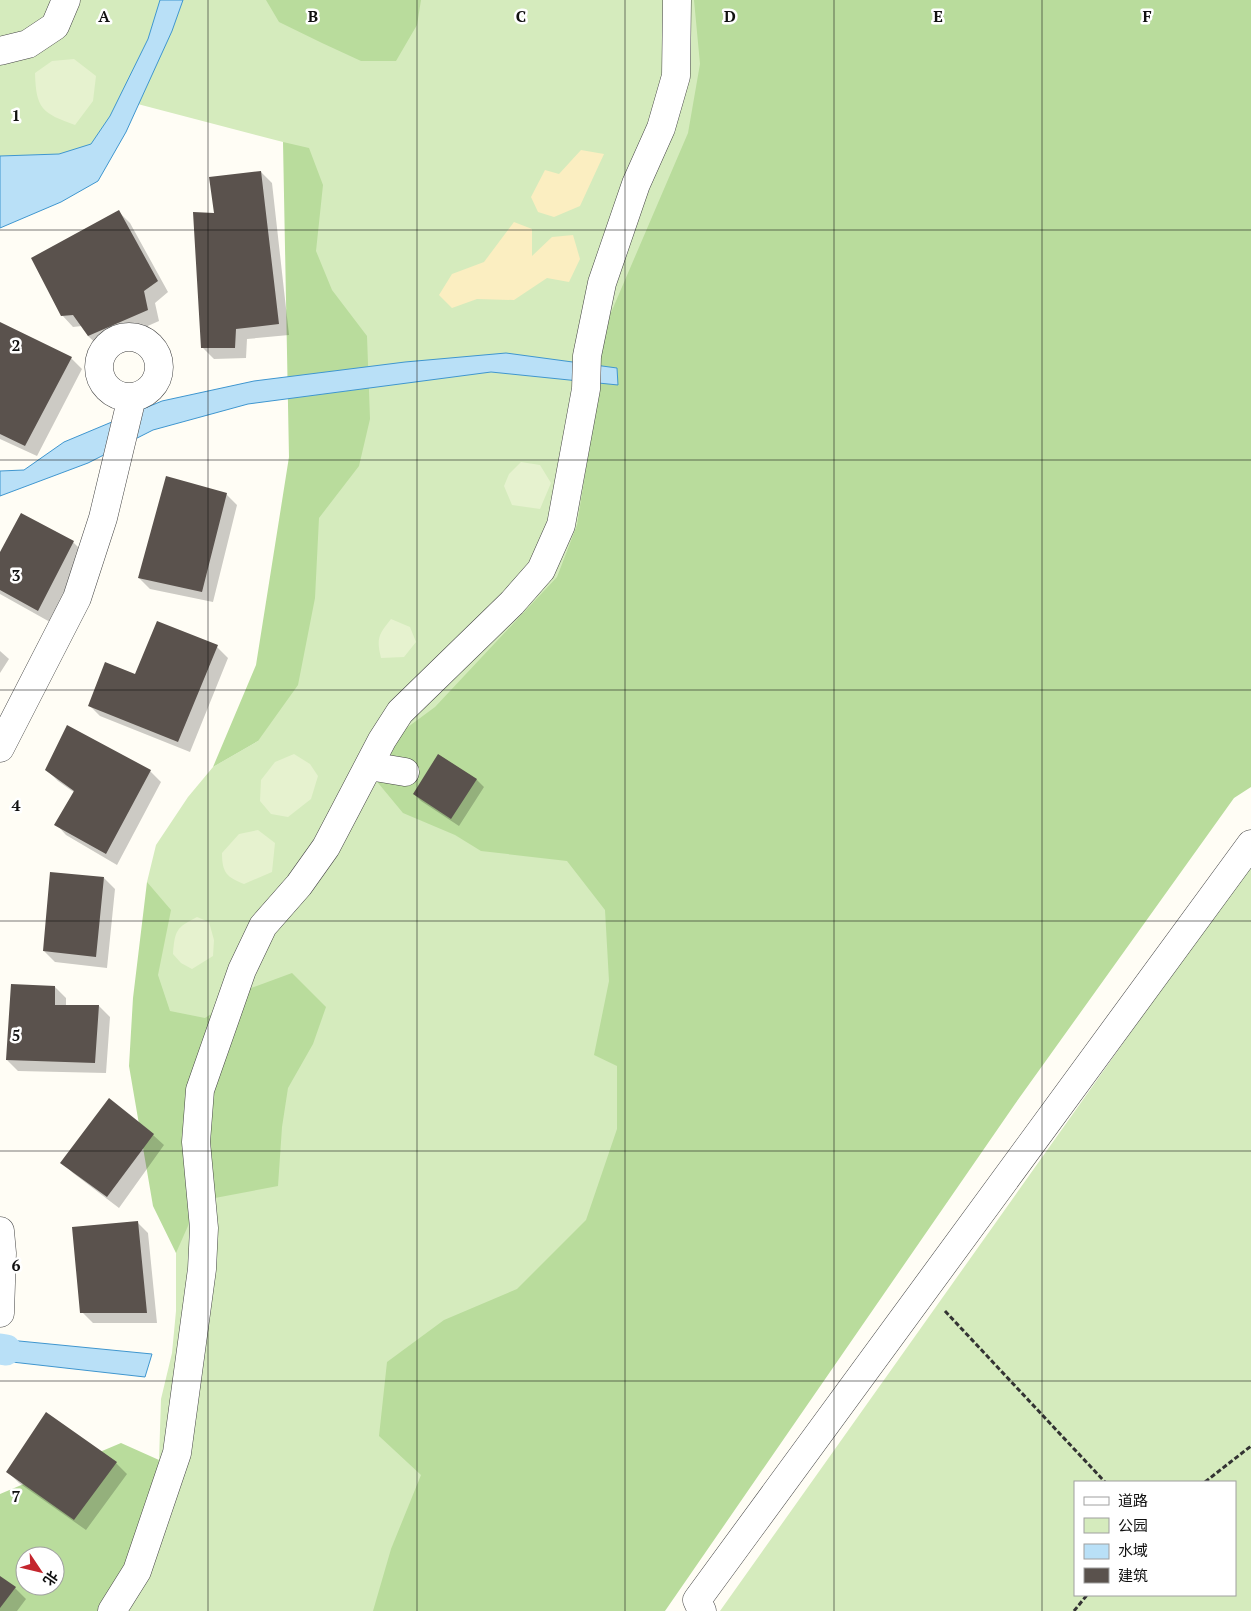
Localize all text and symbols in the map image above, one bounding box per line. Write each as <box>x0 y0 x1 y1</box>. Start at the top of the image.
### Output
text: A <box>98 5 110 27</box>
text: B <box>308 5 318 27</box>
text: C <box>516 5 526 27</box>
text: D <box>724 5 736 27</box>
text: E <box>933 5 943 27</box>
text: F <box>1142 5 1152 27</box>
text: 1 <box>11 104 21 126</box>
text: 2 <box>11 334 21 356</box>
text: 3 <box>11 564 21 586</box>
text: 4 <box>11 794 21 816</box>
text: 5 <box>11 1024 21 1046</box>
text: 6 <box>11 1254 21 1276</box>
legend <box>1074 1481 1236 1596</box>
text: 7 <box>11 1485 21 1507</box>
text: 道路 <box>1118 1490 1148 1510</box>
text: 公园 <box>1118 1515 1148 1535</box>
text: 水域 <box>1118 1540 1148 1560</box>
north arrow <box>15 1546 65 1596</box>
text: 建筑 <box>1118 1565 1148 1585</box>
text: 北 <box>39 1568 63 1590</box>

